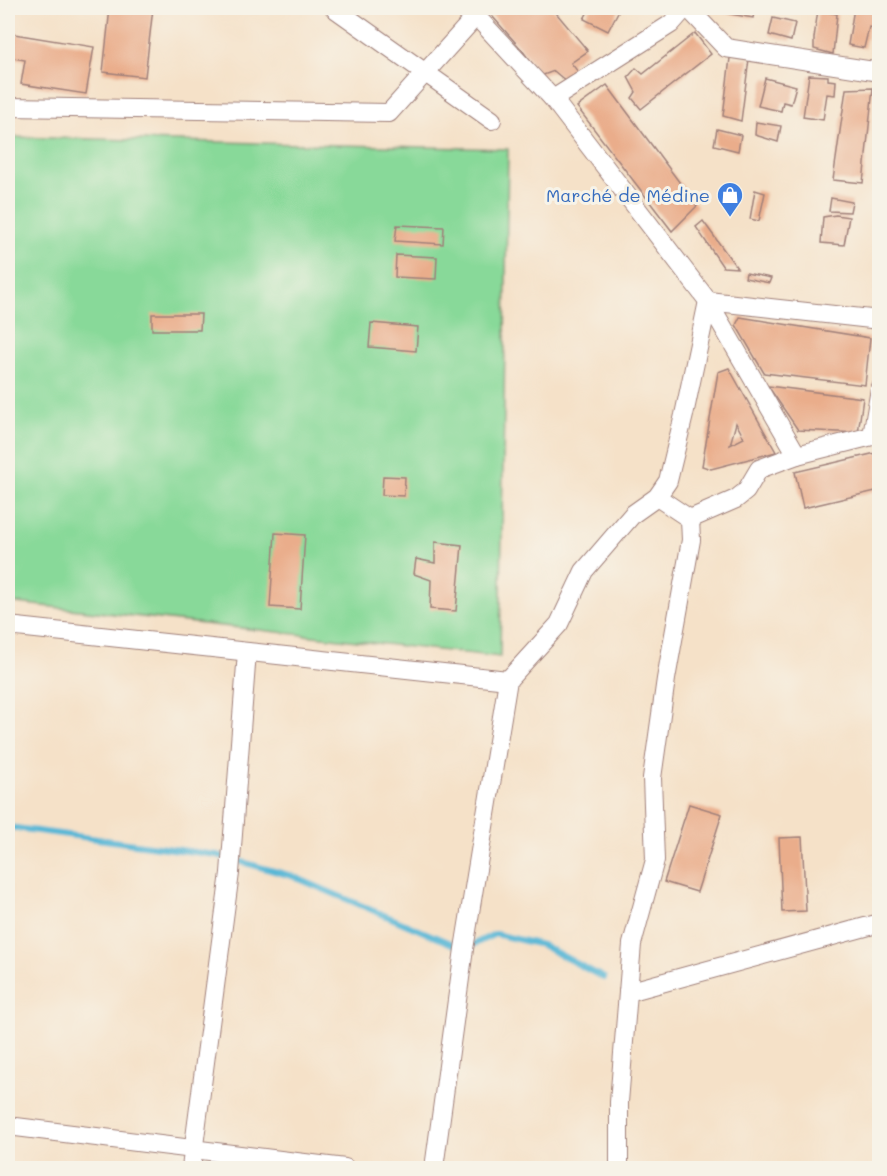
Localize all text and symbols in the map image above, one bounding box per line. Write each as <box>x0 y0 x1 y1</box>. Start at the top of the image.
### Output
shop icon: Marché de Médine <box>715 180 745 218</box>
place label: Marché de Médine <box>546 183 710 207</box>

